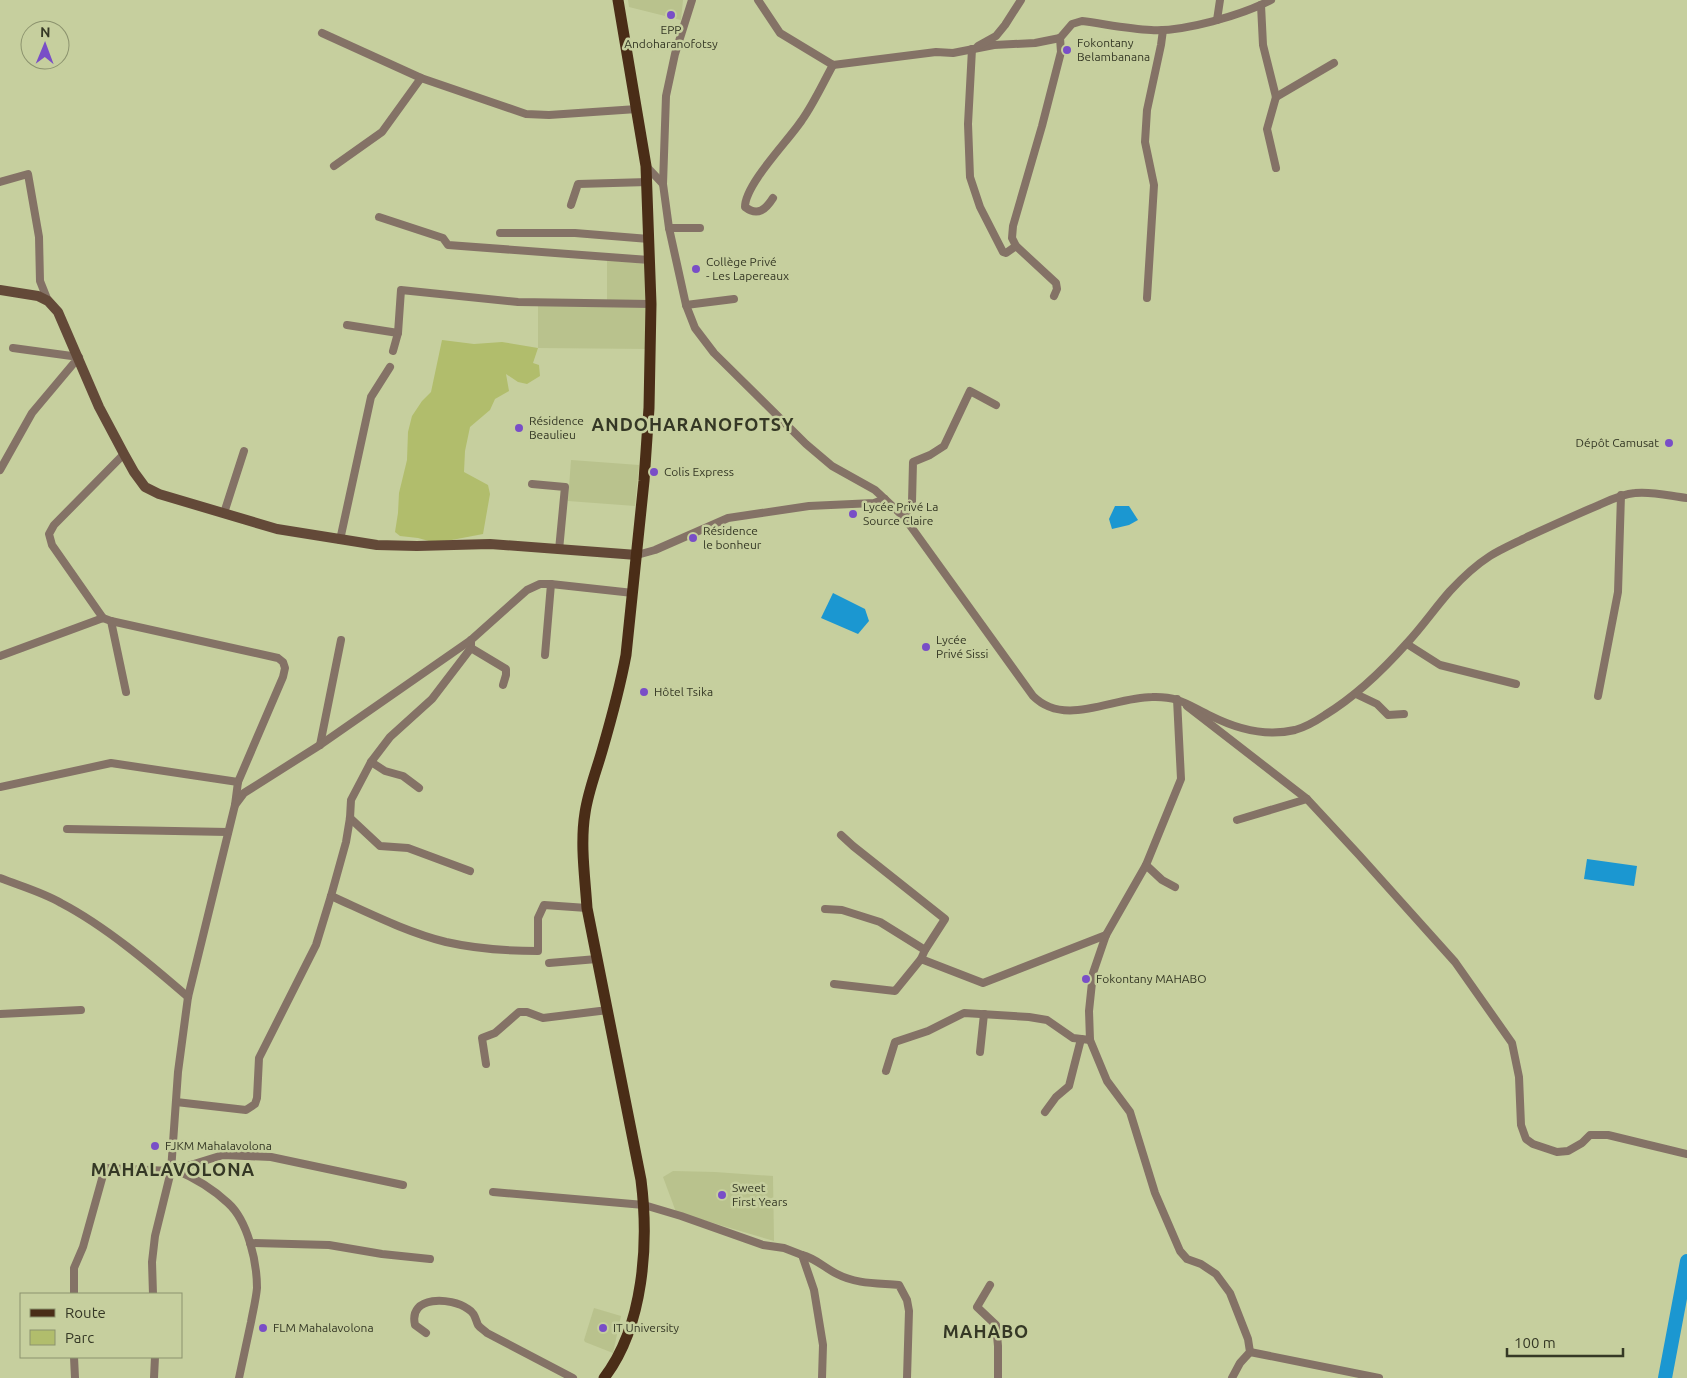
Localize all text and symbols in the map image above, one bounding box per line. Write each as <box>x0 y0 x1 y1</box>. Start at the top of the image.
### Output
marker: EPP Andoharanofotsy <box>665 9 677 21</box>
north arrow <box>20 20 70 70</box>
place label: EPP Andoharanofotsy <box>624 23 718 50</box>
text: N <box>40 24 51 40</box>
place label: Fokontany Belambanana <box>1077 36 1150 63</box>
marker: Fokontany Belambanana <box>1061 44 1073 56</box>
place label: Collège Privé - Les Lapereaux <box>706 255 789 282</box>
marker: Collège Privé - Les Lapereaux <box>690 263 702 275</box>
place label: Résidence Beaulieu <box>529 414 584 441</box>
district label: ANDOHARANOFOTSY <box>592 414 794 434</box>
marker: Résidence Beaulieu <box>513 422 525 434</box>
place label: Dépôt Camusat <box>1576 436 1659 449</box>
marker: Dépôt Camusat <box>1663 437 1675 449</box>
place label: Colis Express <box>664 465 734 478</box>
marker: Colis Express <box>648 466 660 478</box>
place label: Lycée Privé La Source Claire <box>863 500 938 527</box>
marker: Lycée Privé La Source Claire <box>847 508 859 520</box>
place label: Résidence le bonheur <box>703 524 762 551</box>
marker: Résidence le bonheur <box>687 532 699 544</box>
place label: Lycée Privé Sissi <box>936 633 988 660</box>
marker: Lycée Privé Sissi <box>920 641 932 653</box>
place label: Hôtel Tsika <box>654 685 713 698</box>
marker: Hôtel Tsika <box>638 686 650 698</box>
place label: Fokontany MAHABO <box>1096 972 1207 985</box>
marker: Fokontany MAHABO <box>1080 973 1092 985</box>
place label: FJKM Mahalavolona <box>165 1139 272 1152</box>
marker: FJKM Mahalavolona <box>149 1140 161 1152</box>
district label: MAHALAVOLONA <box>91 1159 255 1179</box>
place label: Sweet First Years <box>732 1181 787 1208</box>
marker: Sweet First Years <box>716 1189 728 1201</box>
legend <box>20 1293 182 1358</box>
text: Route <box>65 1304 106 1321</box>
place label: FLM Mahalavolona <box>273 1321 374 1334</box>
place label: IT University <box>613 1321 679 1334</box>
district label: MAHABO <box>943 1321 1029 1341</box>
marker: FLM Mahalavolona <box>257 1322 269 1334</box>
marker: IT University <box>597 1322 609 1334</box>
scale bar <box>1507 1326 1623 1358</box>
text: Parc <box>65 1329 94 1346</box>
text: 100 m <box>1514 1334 1556 1351</box>

